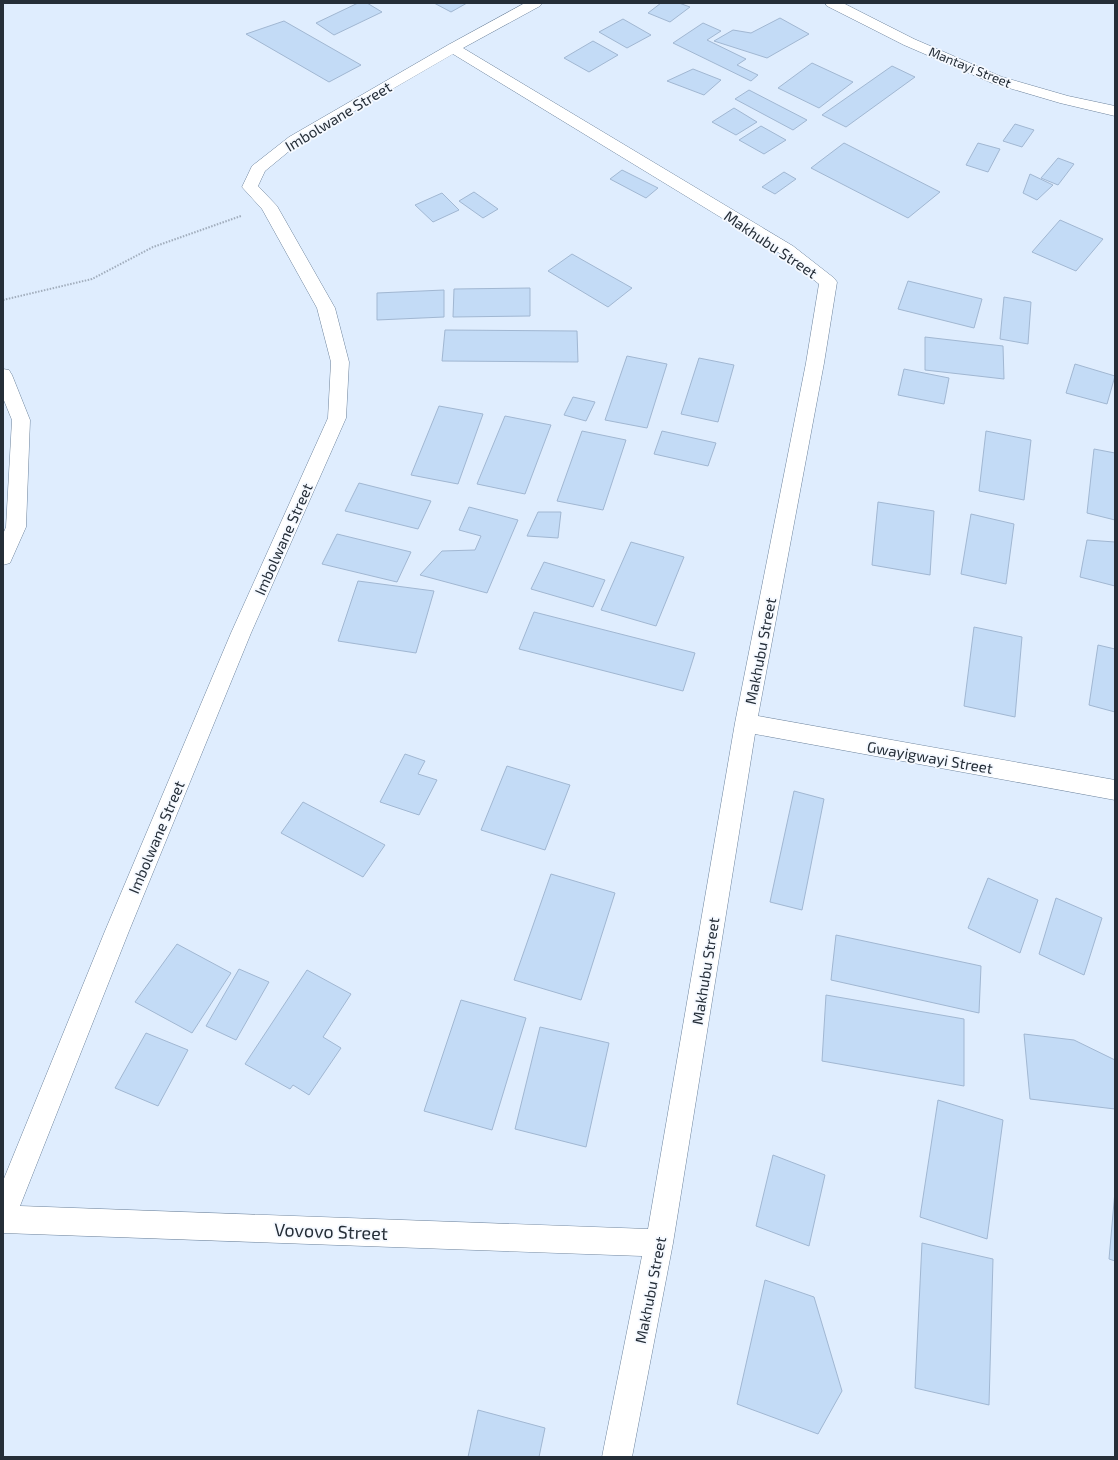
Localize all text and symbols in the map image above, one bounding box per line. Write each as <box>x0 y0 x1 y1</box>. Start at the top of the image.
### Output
street label: Mantayi Street <box>927 43 1014 91</box>
street label: Imbolwane Street <box>282 77 395 155</box>
street label: Makhubu Street <box>721 206 821 282</box>
street label: Imbolwane Street <box>250 480 316 598</box>
street label: Makhubu Street <box>741 596 779 706</box>
street label: Gwayigwayi Street <box>866 737 994 777</box>
street label: Imbolwane Street <box>124 778 188 896</box>
street label: Makhubu Street <box>688 916 722 1026</box>
street label: Vovovo Street <box>274 1218 388 1244</box>
street label: Makhubu Street <box>631 1235 669 1345</box>

